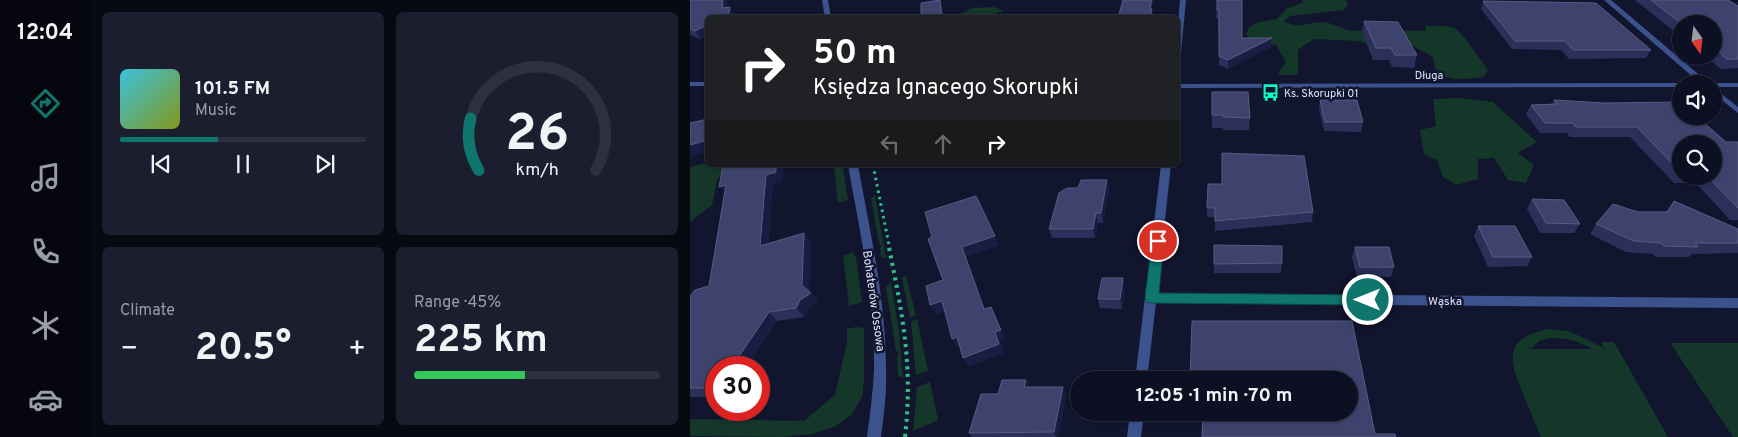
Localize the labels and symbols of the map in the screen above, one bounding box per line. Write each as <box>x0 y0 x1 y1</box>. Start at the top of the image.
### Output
north arrow <box>1672 15 1722 65</box>
street label: Długa <box>1415 69 1444 83</box>
bus stop icon: Ks. Skorupki 01 <box>1260 83 1280 103</box>
place label: Ks. Skorupki 01 <box>1284 87 1359 101</box>
pin <box>1137 220 1179 262</box>
street label: Bohaterów Ossowa <box>858 250 888 353</box>
position arrow <box>1341 273 1393 325</box>
street label: Wąska <box>1428 294 1462 310</box>
speed limit sign: 30 <box>705 356 770 421</box>

